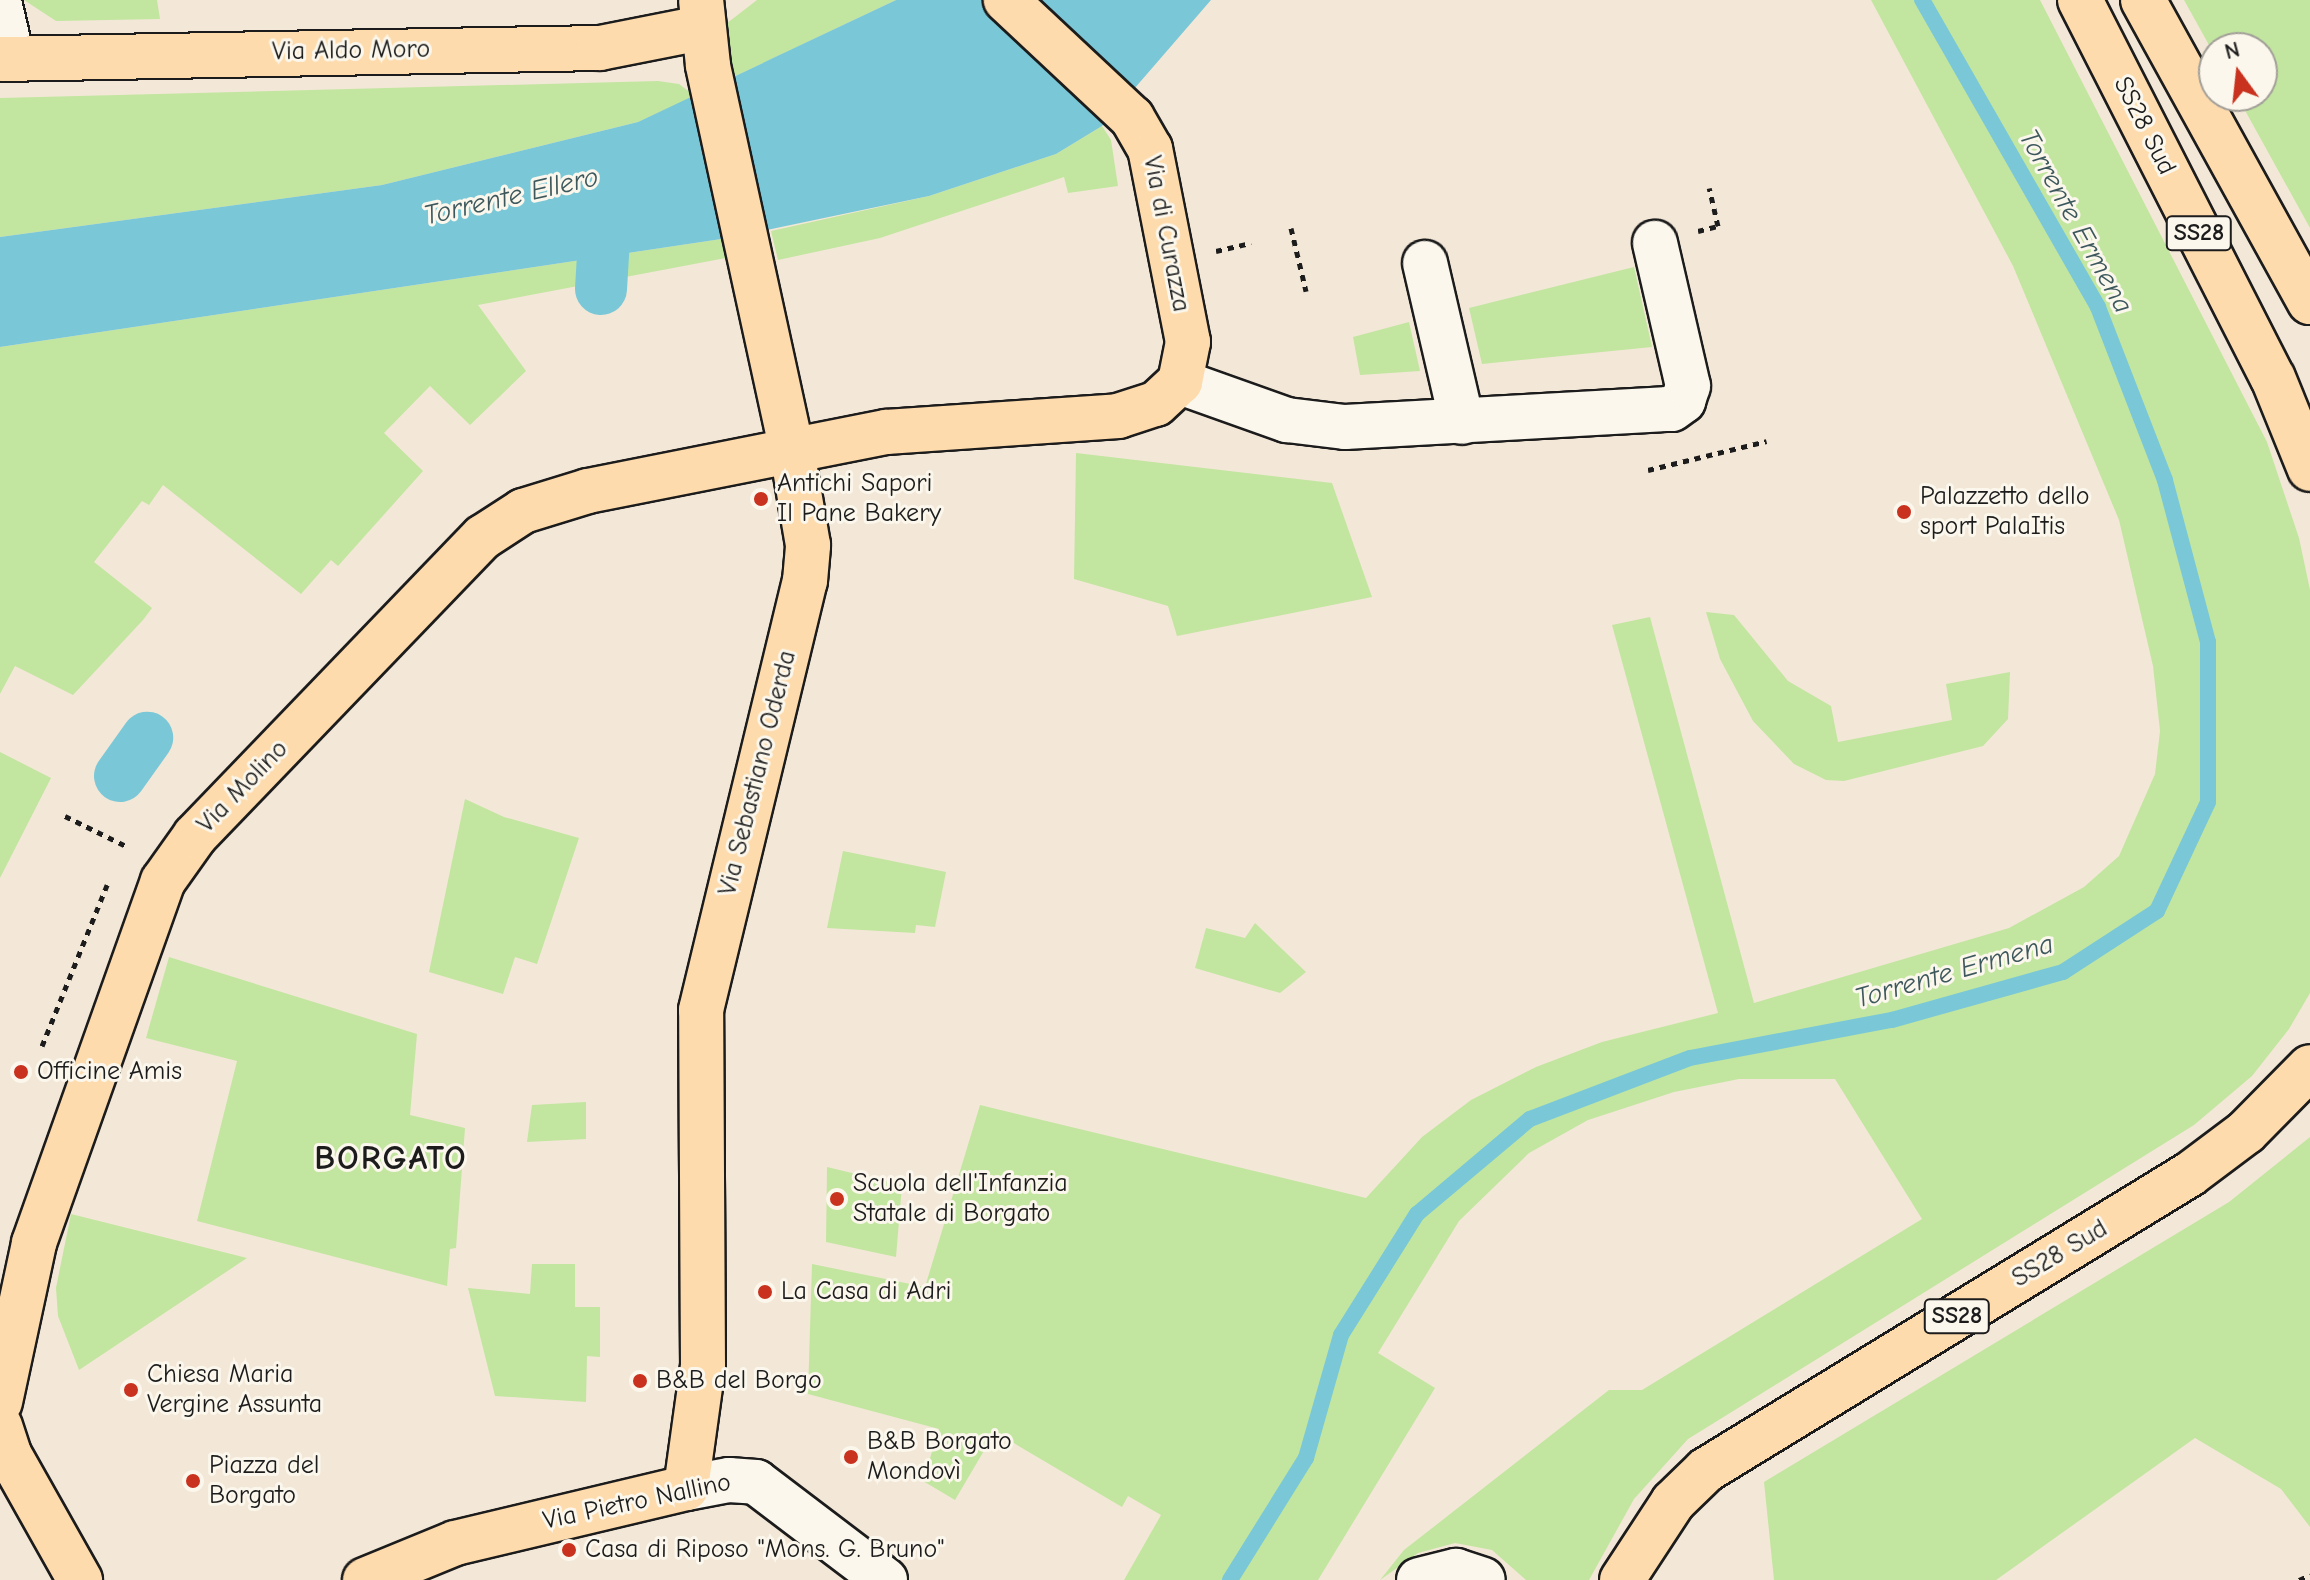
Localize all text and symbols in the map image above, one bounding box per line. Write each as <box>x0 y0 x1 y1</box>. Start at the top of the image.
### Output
north arrow <box>2198 32 2278 112</box>
street label: Via Aldo Moro <box>272 34 430 68</box>
text: N <box>2222 36 2243 65</box>
street label: SS28 Sud <box>2106 72 2182 180</box>
water label: Torrente Ermena <box>2012 123 2140 319</box>
street label: Via di Curazza <box>1136 153 1196 315</box>
water label: Torrente Ellero <box>421 160 601 232</box>
road number: SS28 <box>2165 213 2233 253</box>
place label: Antichi Sapori Il Pane Bakery <box>777 468 941 530</box>
place label: Palazzetto dello sport PalaItis <box>1920 481 2089 542</box>
marker: Antichi Sapori Il Pane Bakery <box>752 490 770 508</box>
marker: Palazzetto dello sport PalaItis <box>1895 503 1913 521</box>
street label: Via Sebastiano Oderda <box>712 647 804 899</box>
street label: Via Molino <box>191 734 295 840</box>
water label: Torrente Ermena <box>1851 927 2057 1015</box>
place label: Officine Amis <box>37 1056 182 1088</box>
marker: Officine Amis <box>12 1063 30 1081</box>
district label: BORGATO <box>314 1139 468 1179</box>
place label: Scuola dell'Infanzia Statale di Borgato <box>853 1168 1068 1230</box>
marker: Scuola dell'Infanzia Statale di Borgato <box>828 1190 846 1208</box>
street label: SS28 Sud <box>2007 1213 2113 1295</box>
place label: La Casa di Adri <box>781 1276 951 1308</box>
marker: La Casa di Adri <box>756 1283 774 1301</box>
road number: SS28 <box>1923 1296 1991 1336</box>
place label: Chiesa Maria Vergine Assunta <box>147 1359 322 1420</box>
place label: B&B del Borgo <box>656 1365 822 1397</box>
marker: B&B del Borgo <box>631 1372 649 1390</box>
marker: Chiesa Maria Vergine Assunta <box>122 1381 140 1399</box>
place label: B&B Borgato Mondovì <box>867 1426 1012 1488</box>
marker: B&B Borgato Mondovì <box>842 1448 860 1466</box>
place label: Piazza del Borgato <box>209 1450 319 1512</box>
street label: Via Pietro Nallino <box>540 1467 734 1537</box>
marker: Piazza del Borgato <box>184 1472 202 1490</box>
place label: Casa di Riposo "Mons. G. Bruno" <box>585 1534 944 1566</box>
marker: Casa di Riposo "Mons. G. Bruno" <box>560 1541 578 1559</box>

